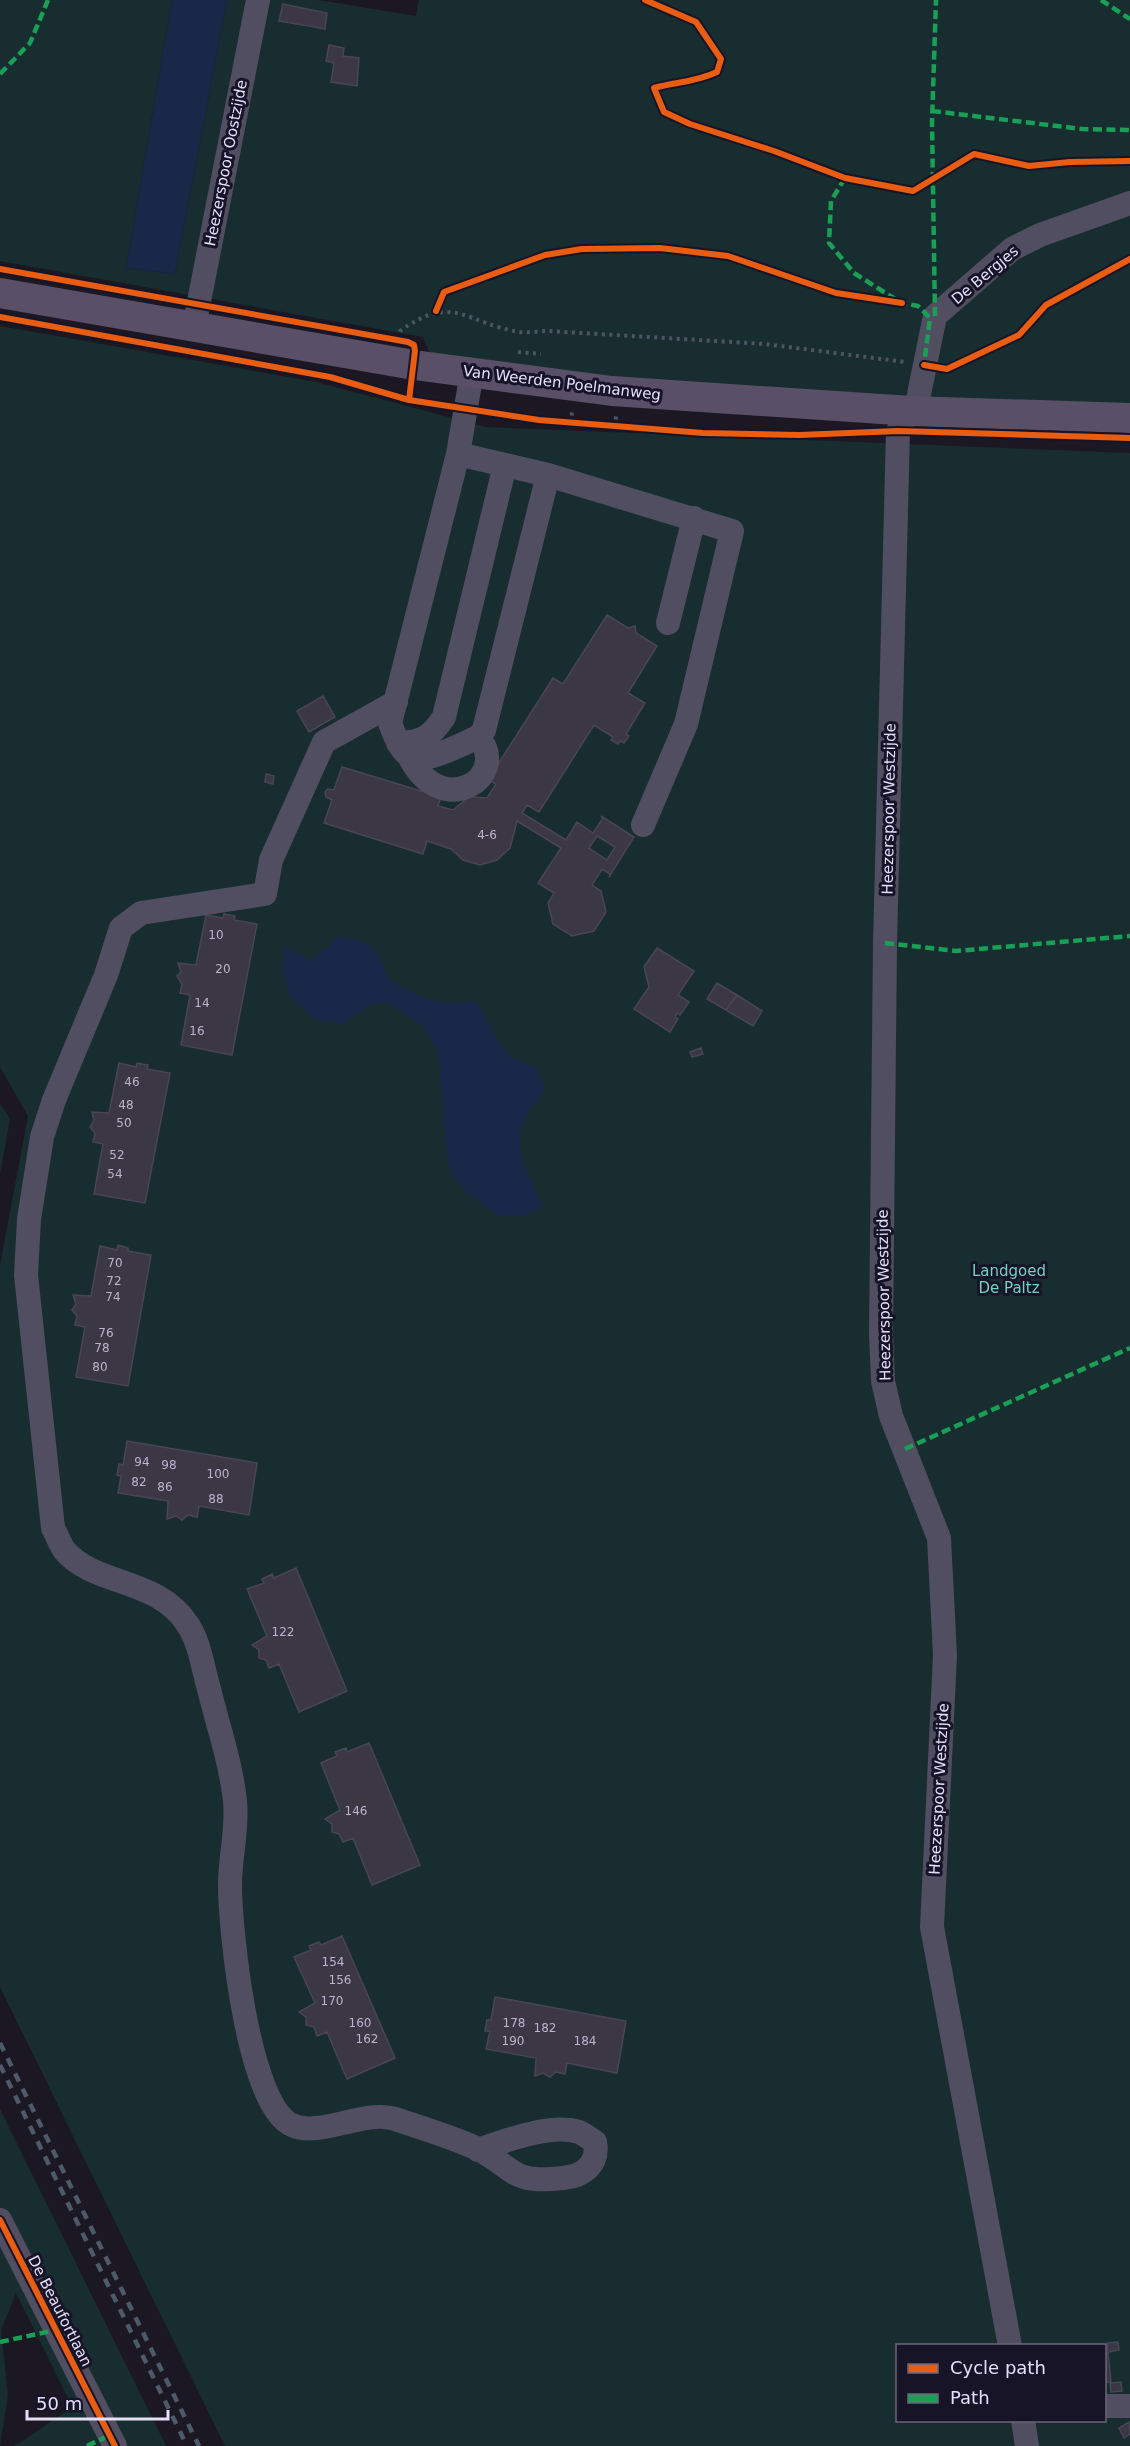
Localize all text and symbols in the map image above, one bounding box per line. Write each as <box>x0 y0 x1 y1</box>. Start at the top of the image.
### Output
street label: Heezerspoor Oostzijde <box>201 78 251 248</box>
street label: De Bergjes <box>948 242 1022 308</box>
street label: Van Weerden Poelmanweg <box>462 362 662 404</box>
street label: Heezerspoor Westzijde <box>879 723 899 895</box>
house number: 4-6 <box>477 828 497 842</box>
house number: 10 <box>208 928 224 942</box>
house number: 20 <box>215 962 231 976</box>
house number: 14 <box>194 996 210 1010</box>
house number: 16 <box>189 1024 205 1038</box>
house number: 46 <box>124 1075 140 1089</box>
house number: 48 <box>118 1098 134 1112</box>
house number: 50 <box>116 1116 132 1130</box>
house number: 52 <box>109 1148 125 1162</box>
house number: 54 <box>107 1167 123 1181</box>
street label: Heezerspoor Westzijde <box>874 1209 894 1381</box>
house number: 70 <box>107 1256 123 1270</box>
park label: Landgoed De Paltz <box>972 1262 1046 1297</box>
house number: 72 <box>106 1274 122 1288</box>
house number: 74 <box>105 1290 121 1304</box>
house number: 76 <box>98 1326 114 1340</box>
house number: 78 <box>94 1341 110 1355</box>
house number: 80 <box>92 1360 108 1374</box>
house number: 94 <box>134 1455 150 1469</box>
house number: 98 <box>161 1458 177 1472</box>
house number: 100 <box>207 1467 229 1481</box>
house number: 82 <box>131 1475 147 1489</box>
house number: 86 <box>157 1480 173 1494</box>
house number: 88 <box>208 1492 224 1506</box>
house number: 122 <box>272 1625 294 1639</box>
street label: Heezerspoor Westzijde <box>926 1703 952 1875</box>
house number: 146 <box>345 1804 367 1818</box>
house number: 154 <box>322 1955 344 1969</box>
house number: 156 <box>329 1973 351 1987</box>
house number: 170 <box>321 1994 343 2008</box>
house number: 160 <box>349 2016 371 2030</box>
house number: 178 <box>503 2016 525 2030</box>
house number: 182 <box>534 2021 556 2035</box>
house number: 162 <box>356 2032 378 2046</box>
house number: 190 <box>502 2034 524 2048</box>
house number: 184 <box>574 2034 596 2048</box>
street label: De Beaufortlaan <box>24 2252 96 2370</box>
legend <box>896 2344 1106 2422</box>
text: Cycle path <box>950 2357 1046 2378</box>
scale bar <box>27 2383 168 2421</box>
text: Path <box>950 2387 990 2408</box>
text: 50 m <box>36 2393 82 2414</box>

